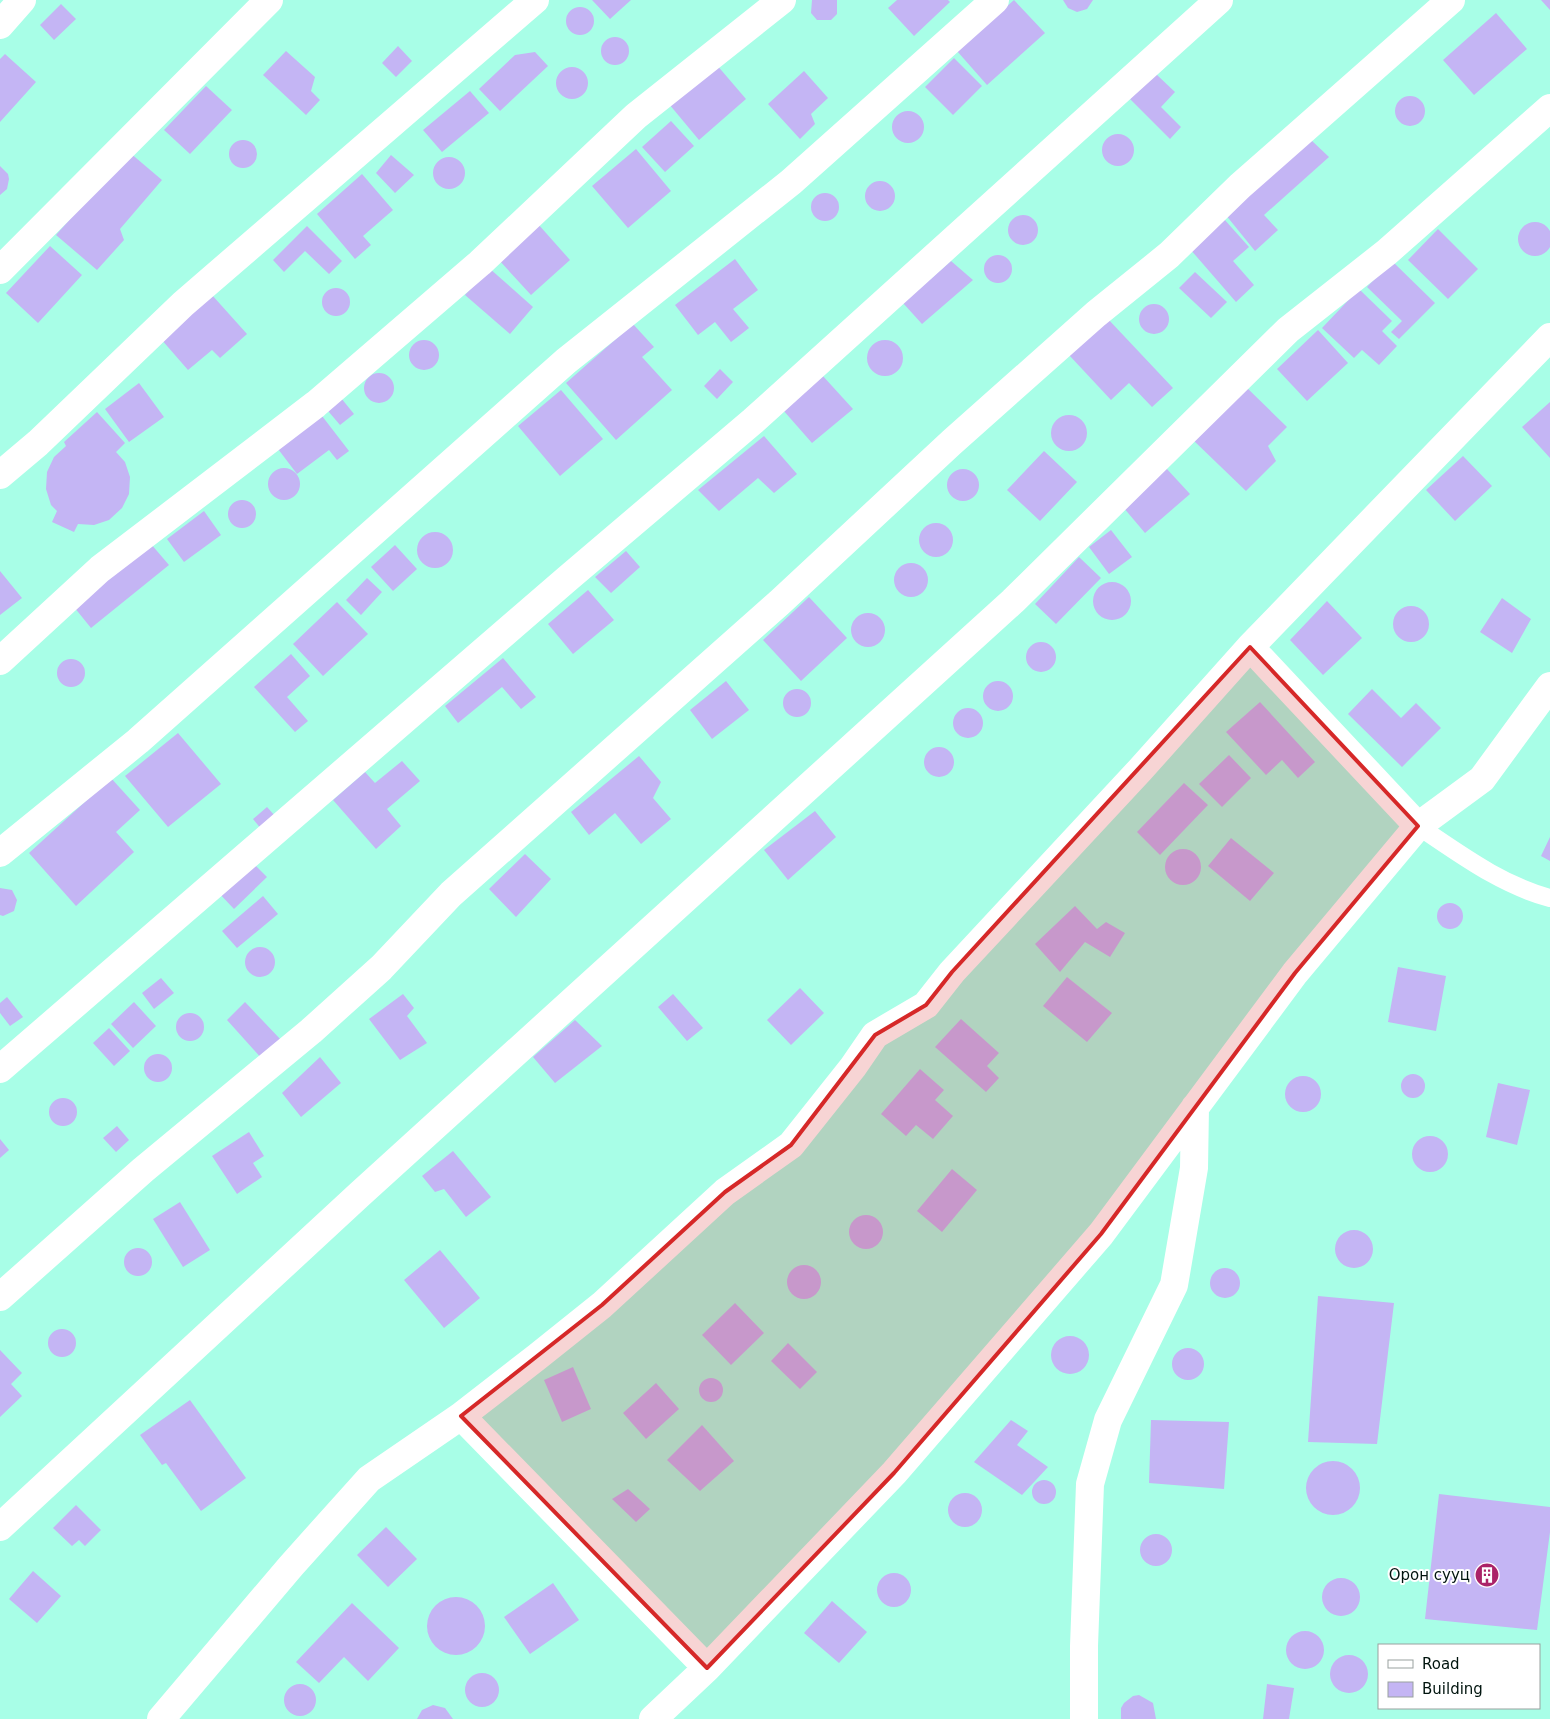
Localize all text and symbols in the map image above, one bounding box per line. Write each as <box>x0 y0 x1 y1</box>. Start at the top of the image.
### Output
building icon: Орон сууц <box>1474 1562 1500 1588</box>
place label: Орон сууц <box>1389 1566 1470 1584</box>
legend <box>1378 1644 1540 1709</box>
text: Road <box>1422 1655 1460 1673</box>
text: Building <box>1422 1680 1483 1698</box>

